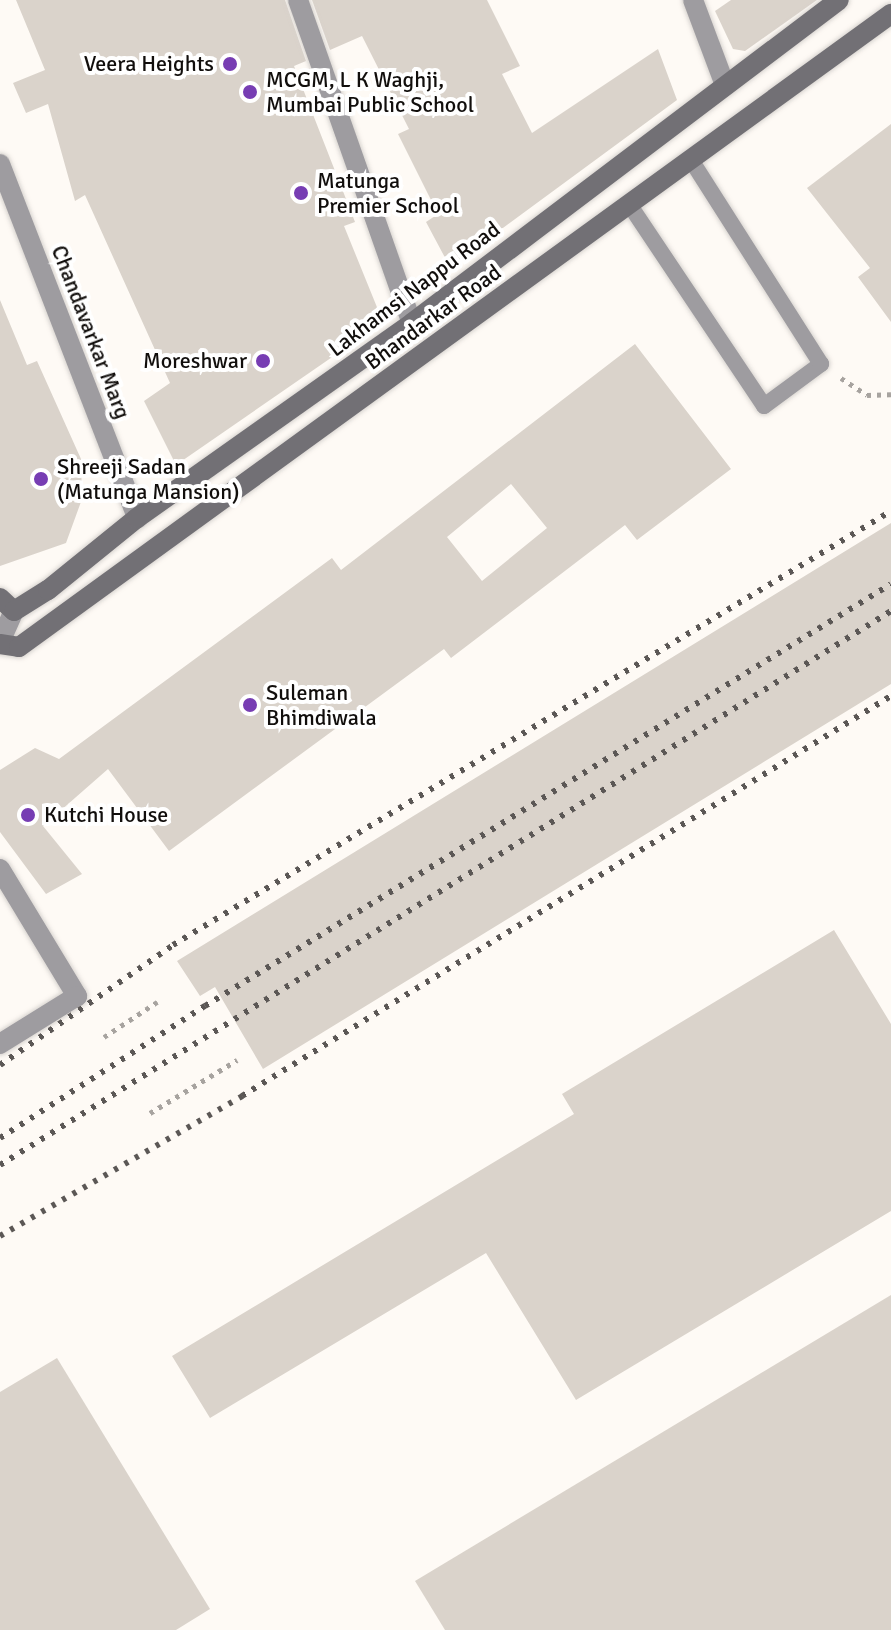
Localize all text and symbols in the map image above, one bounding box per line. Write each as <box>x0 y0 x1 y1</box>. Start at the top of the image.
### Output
place label: Veera Heights <box>84 51 214 77</box>
marker: Veera Heights <box>221 55 239 73</box>
place label: MCGM, L K Waghji, Mumbai Public School <box>266 66 474 118</box>
marker: MCGM, L K Waghji, Mumbai Public School <box>241 83 259 101</box>
place label: Matunga Premier School <box>317 167 459 218</box>
marker: Matunga Premier School <box>292 184 310 202</box>
street label: Lakhamsi Nappu Road <box>323 216 505 362</box>
street label: Chandavarkar Marg <box>46 242 136 422</box>
street label: Bhandarkar Road <box>360 259 506 375</box>
place label: Moreshwar <box>143 348 247 374</box>
marker: Moreshwar <box>254 352 272 370</box>
place label: Shreeji Sadan (Matunga Mansion) <box>57 453 240 504</box>
marker: Shreeji Sadan (Matunga Mansion) <box>32 470 50 488</box>
place label: Suleman Bhimdiwala <box>266 679 377 730</box>
marker: Suleman Bhimdiwala <box>241 696 259 714</box>
place label: Kutchi House <box>44 802 168 828</box>
marker: Kutchi House <box>19 806 37 824</box>

